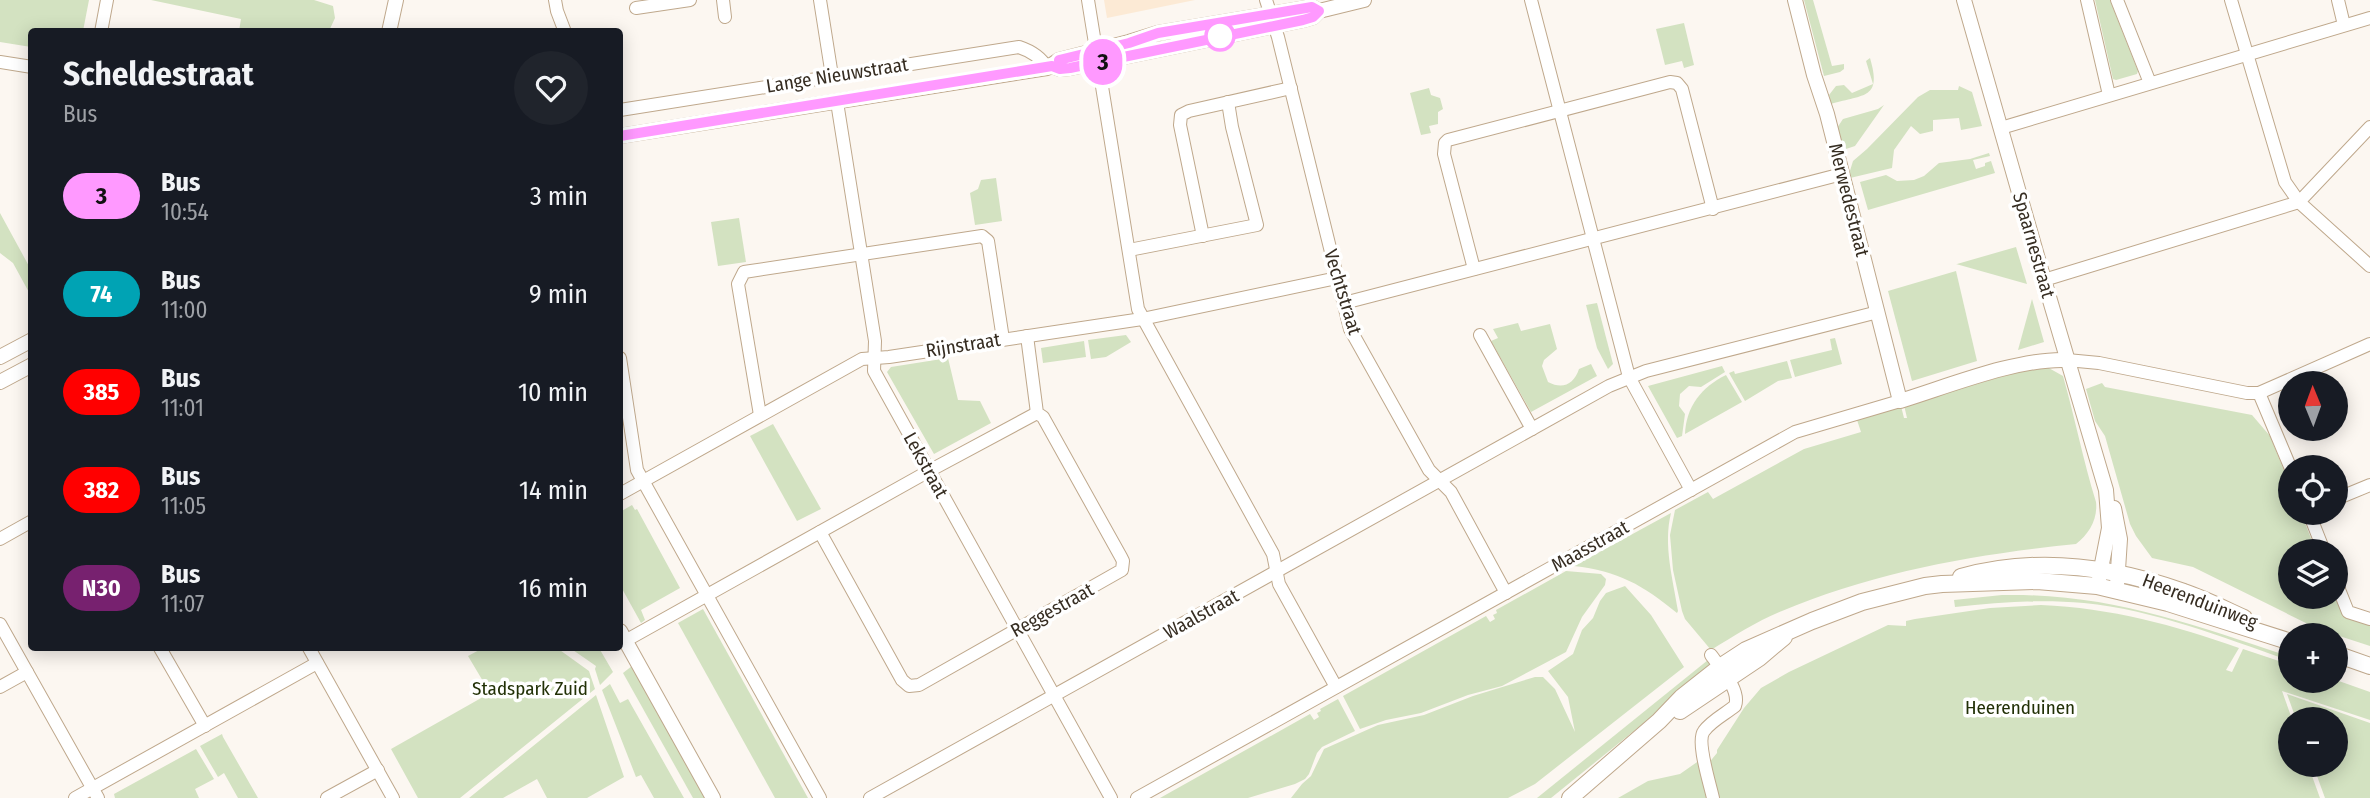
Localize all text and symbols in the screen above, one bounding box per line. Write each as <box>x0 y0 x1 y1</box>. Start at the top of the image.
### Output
unlabelled marker <box>1205 21 1235 51</box>
line badge: 3 <box>1080 39 1126 85</box>
text: 3 <box>1097 48 1109 76</box>
button: heart <box>514 51 588 125</box>
street label: Lange Nieuwstraat <box>764 52 910 98</box>
text: Scheldestraat <box>63 54 254 94</box>
text: Bus <box>63 100 97 128</box>
street label: Merwedestraat <box>1824 141 1874 260</box>
text: Bus <box>161 167 200 198</box>
text: 3 min <box>530 181 588 212</box>
text: 3 <box>96 182 107 210</box>
street label: Spaarnestraat <box>2008 189 2060 301</box>
text: 10:54 <box>161 198 209 226</box>
street label: Vechtstraat <box>1319 247 1367 338</box>
text: Bus <box>161 265 200 296</box>
text: 9 min <box>529 279 588 310</box>
text: 74 <box>91 280 112 308</box>
text: 11:00 <box>161 296 207 324</box>
street label: Rijnstraat <box>924 328 1003 362</box>
text: Bus <box>161 363 200 394</box>
north arrow <box>2278 371 2348 441</box>
map controls <box>2278 371 2348 777</box>
text: 10 min <box>518 377 588 408</box>
text: 385 <box>84 378 119 406</box>
text: 11:01 <box>161 394 204 422</box>
street label: Lekstraat <box>899 428 954 502</box>
button: locate <box>2278 455 2348 525</box>
text: Bus <box>161 461 200 492</box>
text: 14 min <box>519 475 588 506</box>
text: 382 <box>84 476 119 504</box>
text: 11:05 <box>161 492 206 520</box>
street label: Maasstraat <box>1547 515 1633 577</box>
button: layers <box>2278 539 2348 609</box>
text: Bus <box>161 559 200 590</box>
street label: Heerenduinweg <box>2139 568 2261 634</box>
text: 16 min <box>519 573 588 604</box>
text: N30 <box>82 574 121 602</box>
street label: Reggestraat <box>1006 577 1098 642</box>
street label: Waalstraat <box>1160 584 1243 644</box>
text: 11:07 <box>161 590 204 618</box>
button: + <box>2278 623 2348 693</box>
park label: Stadspark Zuid <box>472 677 588 700</box>
park label: Heerenduinen <box>1965 696 2075 719</box>
button: − <box>2278 707 2348 777</box>

